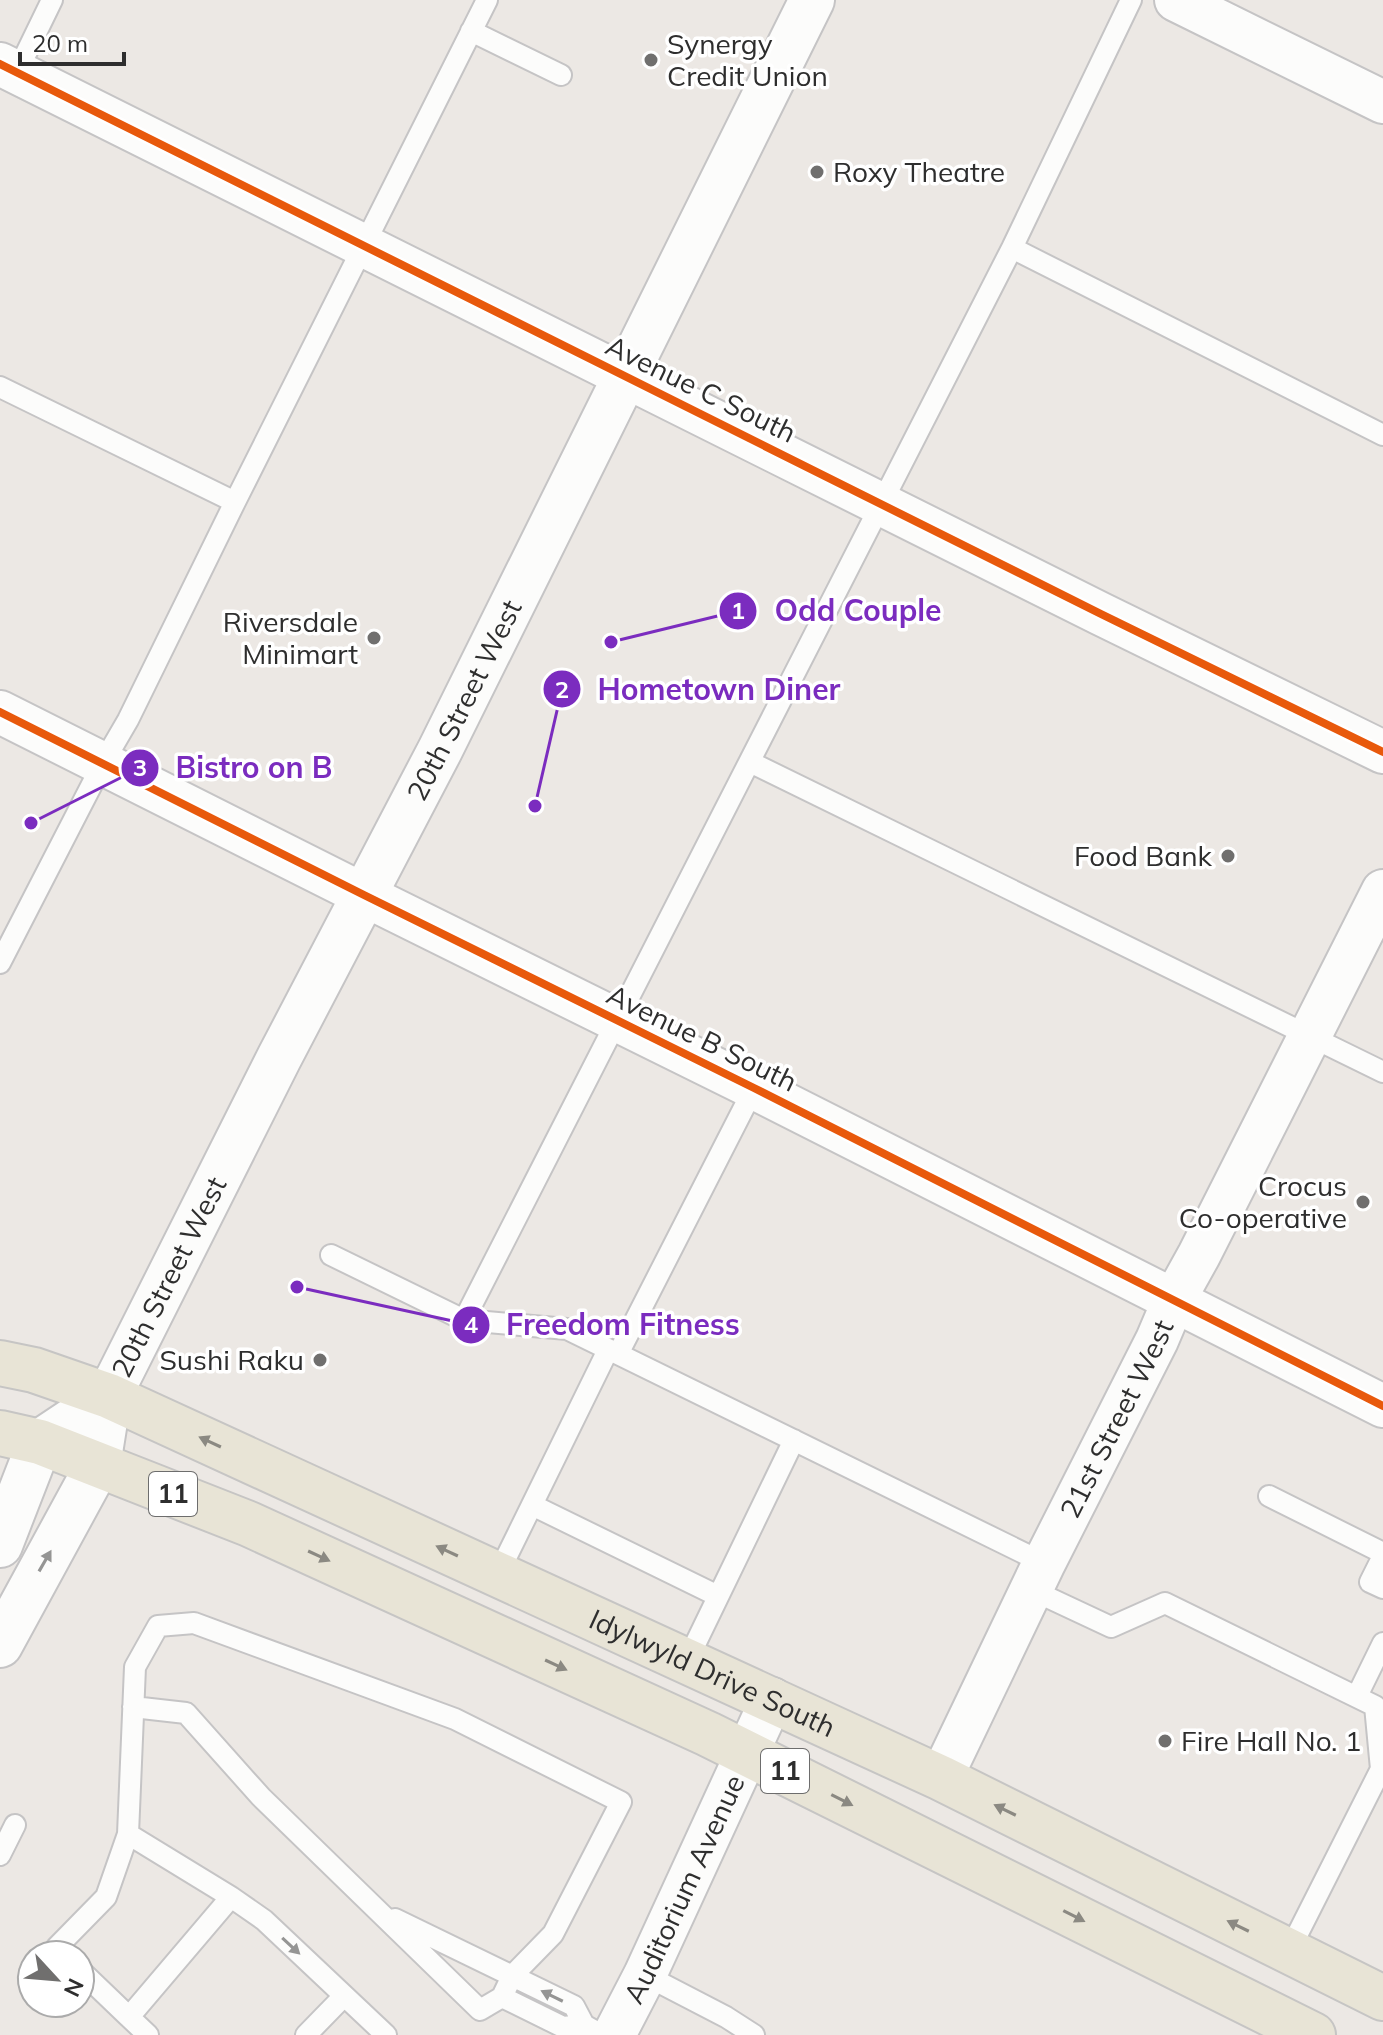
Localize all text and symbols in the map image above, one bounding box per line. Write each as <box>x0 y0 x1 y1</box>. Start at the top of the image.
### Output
scale bar <box>20 16 124 66</box>
place label: Synergy Credit Union <box>667 26 828 93</box>
text: 20 m <box>32 28 88 58</box>
marker: Synergy Credit Union <box>642 51 660 69</box>
place label: Roxy Theatre <box>833 154 1005 189</box>
marker: Roxy Theatre <box>808 163 826 181</box>
street label: Avenue C South <box>600 327 802 450</box>
callout: Odd Couple <box>718 584 957 638</box>
text: Odd Couple <box>774 591 942 629</box>
street label: 20th Street West <box>399 594 529 806</box>
text: 1 <box>731 595 745 625</box>
place label: Riversdale Minimart <box>223 604 358 671</box>
marker: Riversdale Minimart <box>365 629 383 647</box>
callout: Hometown Diner <box>542 662 857 716</box>
text: Hometown Diner <box>598 670 841 708</box>
text: 2 <box>555 674 569 704</box>
callout: Bistro on B <box>120 741 349 795</box>
text: Bistro on B <box>175 748 333 786</box>
text: 3 <box>133 752 147 782</box>
place label: Food Bank <box>1074 838 1213 873</box>
marker: Food Bank <box>1219 847 1237 865</box>
street label: Avenue B South <box>602 976 803 1099</box>
place label: Crocus Co-operative <box>1179 1168 1347 1235</box>
street label: 20th Street West <box>103 1170 234 1383</box>
marker: Crocus Co-operative <box>1354 1193 1372 1211</box>
callout: Freedom Fitness <box>451 1298 756 1352</box>
text: Freedom Fitness <box>506 1305 740 1343</box>
text: 4 <box>464 1309 478 1339</box>
street label: 21st Street West <box>1052 1314 1181 1524</box>
place label: Sushi Raku <box>159 1342 304 1377</box>
marker: Sushi Raku <box>311 1351 329 1369</box>
one-way arrow <box>199 1436 222 1449</box>
road number: 11 <box>149 1472 197 1516</box>
one-way arrow <box>435 1544 459 1557</box>
one-way arrow <box>38 1550 52 1572</box>
one-way arrow <box>308 1550 331 1563</box>
street label: Idylwyld Drive South <box>584 1601 841 1744</box>
one-way arrow <box>544 1658 568 1671</box>
place label: Fire Hall No. 1 <box>1181 1723 1362 1758</box>
marker: Fire Hall No. 1 <box>1156 1732 1174 1750</box>
road number: 11 <box>761 1749 809 1793</box>
street label: Auditorium Avenue <box>615 1769 752 2009</box>
one-way arrow <box>830 1793 853 1806</box>
one-way arrow <box>994 1803 1017 1817</box>
one-way arrow <box>1063 1909 1086 1923</box>
one-way arrow <box>1226 1919 1250 1933</box>
one-way arrow <box>282 1937 301 1955</box>
north arrow <box>16 1939 96 2019</box>
text: N <box>58 1974 90 2001</box>
one-way arrow <box>541 1989 564 2003</box>

